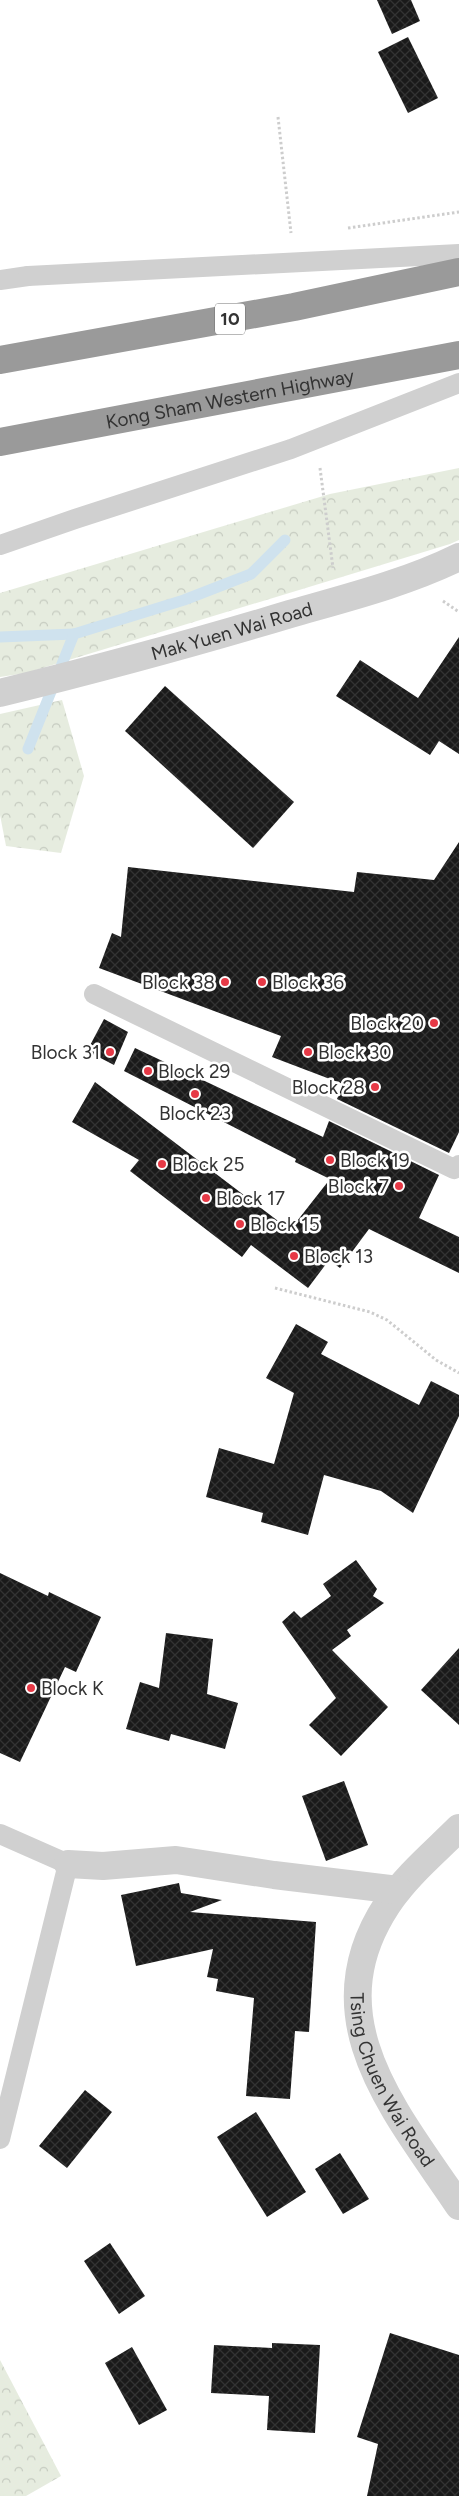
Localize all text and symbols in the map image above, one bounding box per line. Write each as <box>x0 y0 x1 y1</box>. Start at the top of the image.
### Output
road number: 10 <box>215 304 245 334</box>
street label: Kong Sham Western Highway <box>104 364 356 433</box>
street label: Mak Yuen Wai Road <box>148 597 315 665</box>
place label: Block 38 <box>142 971 215 994</box>
place label: Block 36 <box>272 971 344 994</box>
marker: Block 38 <box>219 976 231 988</box>
marker: Block 36 <box>256 976 268 988</box>
place label: Block 20 <box>350 1012 424 1035</box>
marker: Block 20 <box>428 1017 440 1029</box>
place label: Block 31 <box>31 1041 100 1064</box>
place label: Block 30 <box>318 1041 392 1064</box>
marker: Block 31 <box>104 1046 116 1058</box>
marker: Block 30 <box>302 1046 314 1058</box>
place label: Block 29 <box>158 1060 230 1083</box>
marker: Block 29 <box>142 1065 154 1077</box>
place label: Block 28 <box>292 1076 365 1099</box>
marker: Block 28 <box>369 1081 381 1093</box>
marker: Block 23 <box>189 1088 201 1100</box>
place label: Block 23 <box>159 1102 231 1125</box>
place label: Block 19 <box>340 1149 410 1172</box>
place label: Block 25 <box>172 1153 245 1176</box>
marker: Block 19 <box>324 1154 336 1166</box>
marker: Block 25 <box>156 1158 168 1170</box>
place label: Block 7 <box>328 1175 389 1198</box>
marker: Block 7 <box>393 1180 405 1192</box>
place label: Block 17 <box>216 1187 285 1210</box>
marker: Block 17 <box>200 1192 212 1204</box>
place label: Block 15 <box>250 1213 320 1236</box>
marker: Block 15 <box>234 1218 246 1230</box>
place label: Block 13 <box>304 1245 373 1268</box>
marker: Block 13 <box>288 1250 300 1262</box>
place label: Block K <box>41 1677 104 1700</box>
marker: Block K <box>25 1682 37 1694</box>
street label: Tsing Chuen Wai Road <box>346 1992 440 2171</box>

